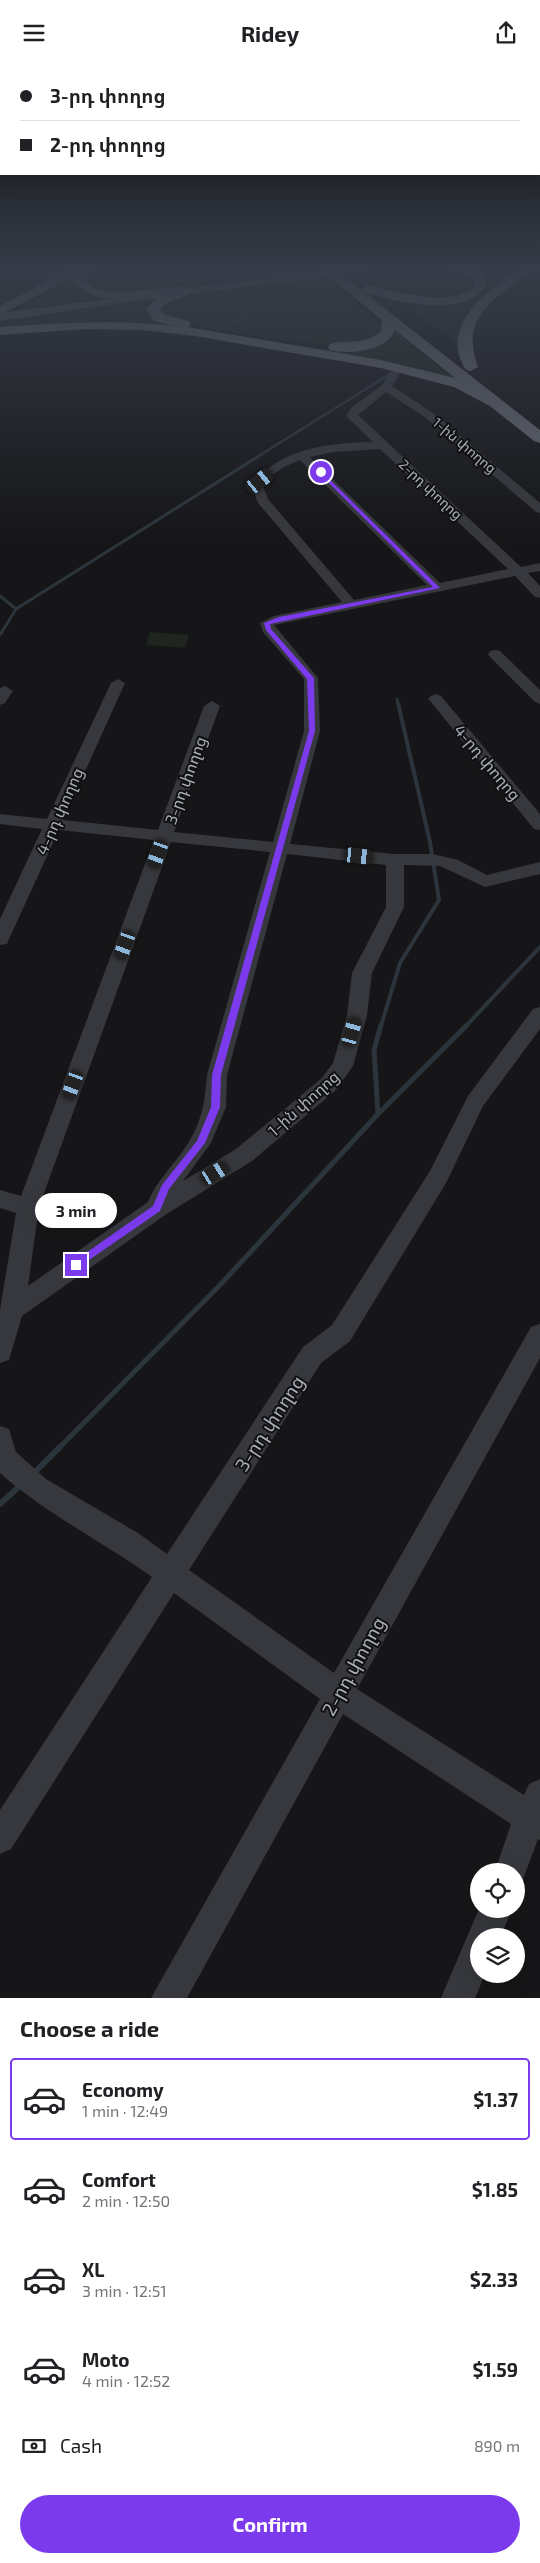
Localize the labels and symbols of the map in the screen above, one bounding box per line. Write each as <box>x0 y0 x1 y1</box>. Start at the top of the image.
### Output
street label: 1-ին փողոց <box>430 413 500 477</box>
street label: 2-րդ փողոց <box>396 455 466 523</box>
route start <box>310 461 332 483</box>
car <box>243 466 276 496</box>
street label: 4-րդ փողոց <box>450 720 525 804</box>
street label: 3-րդ փողոց <box>160 733 211 827</box>
street label: 4-րդ փողոց <box>31 765 88 858</box>
car <box>145 837 170 871</box>
car <box>343 847 374 865</box>
car <box>112 928 137 962</box>
car <box>340 1016 363 1048</box>
street label: 1-ին փողոց <box>264 1066 343 1141</box>
car <box>60 1068 85 1102</box>
car <box>198 1159 231 1187</box>
callout: 3 min <box>35 1193 117 1227</box>
route end <box>65 1254 87 1276</box>
street label: 3-րդ փողոց <box>230 1371 309 1476</box>
street label: 2-րդ փողոց <box>316 1612 391 1720</box>

